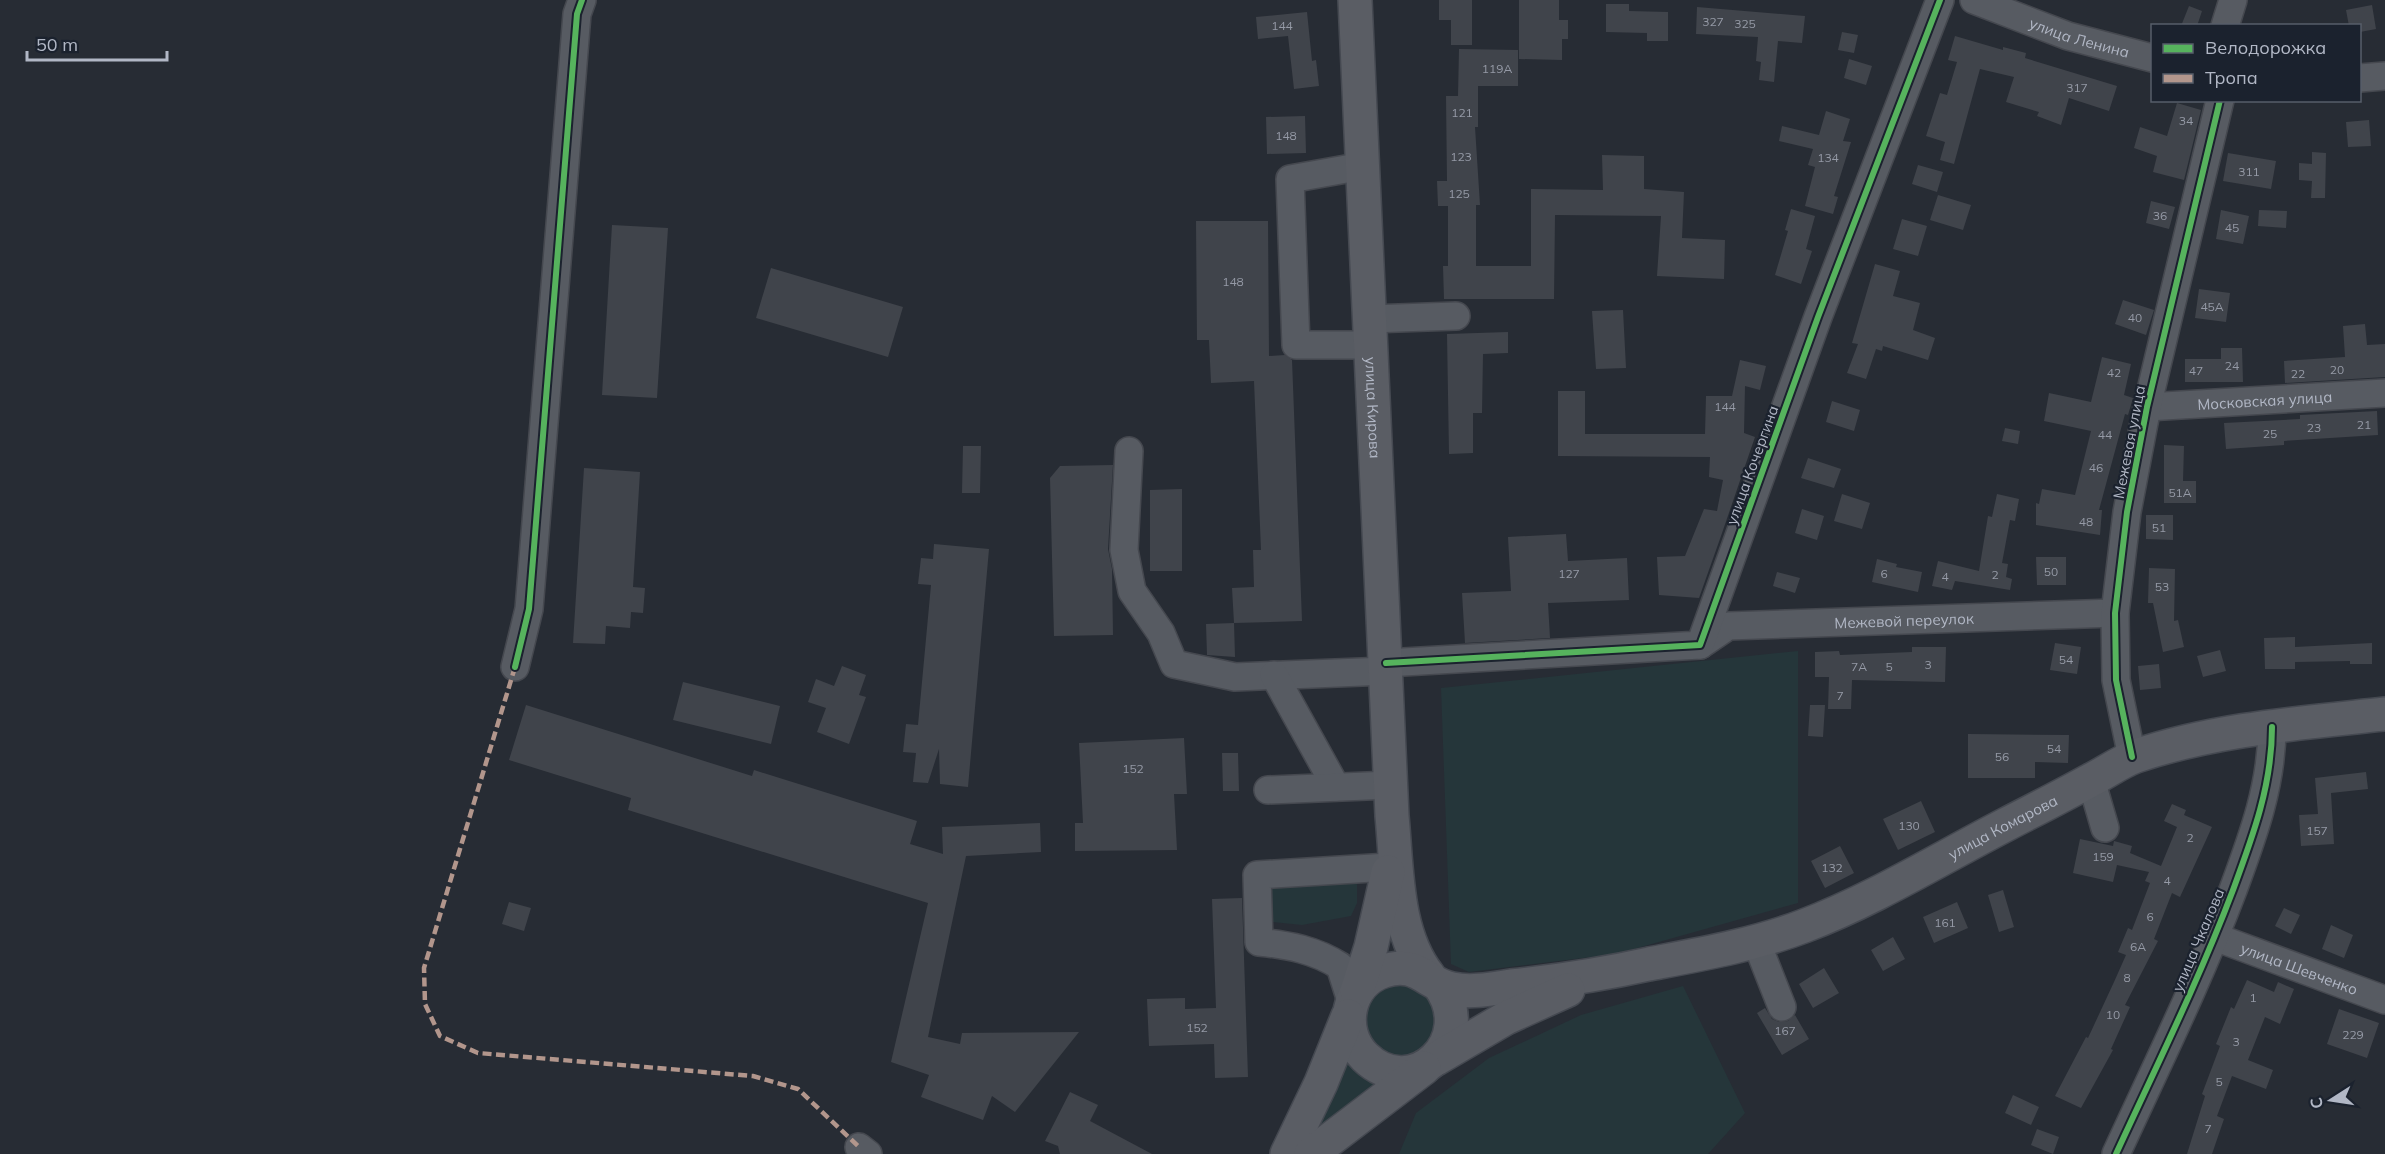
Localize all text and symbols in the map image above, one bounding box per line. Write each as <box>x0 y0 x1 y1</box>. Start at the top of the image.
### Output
street label: улица Ленина <box>2027 13 2131 61</box>
house number: 327 <box>1702 14 1724 29</box>
house number: 325 <box>1734 16 1756 31</box>
house number: 144 <box>1271 18 1293 33</box>
scale bar <box>27 24 166 62</box>
legend <box>2151 24 2361 102</box>
text: 50 m <box>36 33 78 56</box>
text: Велодорожка <box>2205 36 2326 59</box>
house number: 119А <box>1482 61 1512 76</box>
text: Тропа <box>2205 66 2258 89</box>
house number: 317 <box>2066 80 2088 95</box>
house number: 121 <box>1451 105 1473 120</box>
house number: 34 <box>2179 113 2193 128</box>
house number: 148 <box>1275 128 1297 143</box>
house number: 123 <box>1450 149 1472 164</box>
house number: 134 <box>1817 150 1839 165</box>
house number: 311 <box>2238 164 2260 179</box>
house number: 125 <box>1448 186 1470 201</box>
house number: 36 <box>2153 208 2167 223</box>
house number: 45 <box>2225 220 2239 235</box>
house number: 148 <box>1222 274 1244 289</box>
house number: 45А <box>2200 299 2224 314</box>
house number: 40 <box>2128 310 2142 325</box>
street label: улица Кирова <box>1362 356 1385 459</box>
house number: 24 <box>2225 358 2239 373</box>
house number: 20 <box>2330 362 2344 377</box>
house number: 47 <box>2189 363 2203 378</box>
house number: 42 <box>2107 365 2121 380</box>
house number: 22 <box>2291 366 2305 381</box>
street label: Межевая улица <box>2109 384 2149 500</box>
street label: Московская улица <box>2197 387 2333 414</box>
house number: 144 <box>1714 399 1736 414</box>
street label: улица Кочергина <box>1722 403 1782 527</box>
house number: 21 <box>2357 417 2371 432</box>
house number: 23 <box>2307 420 2321 435</box>
house number: 25 <box>2263 426 2277 441</box>
house number: 44 <box>2098 427 2112 442</box>
house number: 46 <box>2089 460 2103 475</box>
house number: 51А <box>2168 485 2192 500</box>
house number: 48 <box>2079 514 2093 529</box>
house number: 51 <box>2152 520 2166 535</box>
house number: 50 <box>2044 564 2058 579</box>
house number: 127 <box>1558 566 1580 581</box>
house number: 6 <box>1880 566 1888 581</box>
house number: 2 <box>1991 567 1999 582</box>
house number: 4 <box>1941 569 1949 584</box>
house number: 53 <box>2155 579 2169 594</box>
street label: Межевой переулок <box>1834 608 1975 632</box>
house number: 54 <box>2059 652 2073 667</box>
house number: 3 <box>1924 657 1932 672</box>
house number: 7А <box>1851 659 1867 674</box>
house number: 5 <box>1885 659 1893 674</box>
house number: 7 <box>1836 688 1844 703</box>
house number: 54 <box>2047 741 2061 756</box>
house number: 56 <box>1995 749 2009 764</box>
house number: 152 <box>1122 761 1144 776</box>
street label: улица Комарова <box>1945 790 2060 863</box>
house number: 130 <box>1898 818 1920 833</box>
house number: 157 <box>2306 823 2328 838</box>
house number: 2 <box>2186 830 2194 845</box>
house number: 159 <box>2092 849 2114 864</box>
house number: 132 <box>1821 860 1843 875</box>
house number: 4 <box>2163 873 2171 888</box>
street label: улица Чкалова <box>2168 886 2228 994</box>
house number: 6 <box>2146 909 2154 924</box>
house number: 161 <box>1934 915 1956 930</box>
street label: улица Шевченко <box>2238 938 2360 999</box>
house number: 6А <box>2130 939 2146 954</box>
house number: 8 <box>2123 970 2131 985</box>
house number: 1 <box>2249 990 2257 1005</box>
house number: 10 <box>2106 1007 2120 1022</box>
house number: 152 <box>1186 1020 1208 1035</box>
house number: 167 <box>1774 1023 1796 1038</box>
house number: 229 <box>2342 1027 2364 1042</box>
house number: 3 <box>2232 1034 2240 1049</box>
north arrow <box>2301 1070 2361 1130</box>
house number: 5 <box>2215 1074 2223 1089</box>
text: С <box>2305 1096 2327 1111</box>
house number: 7 <box>2204 1121 2212 1136</box>

